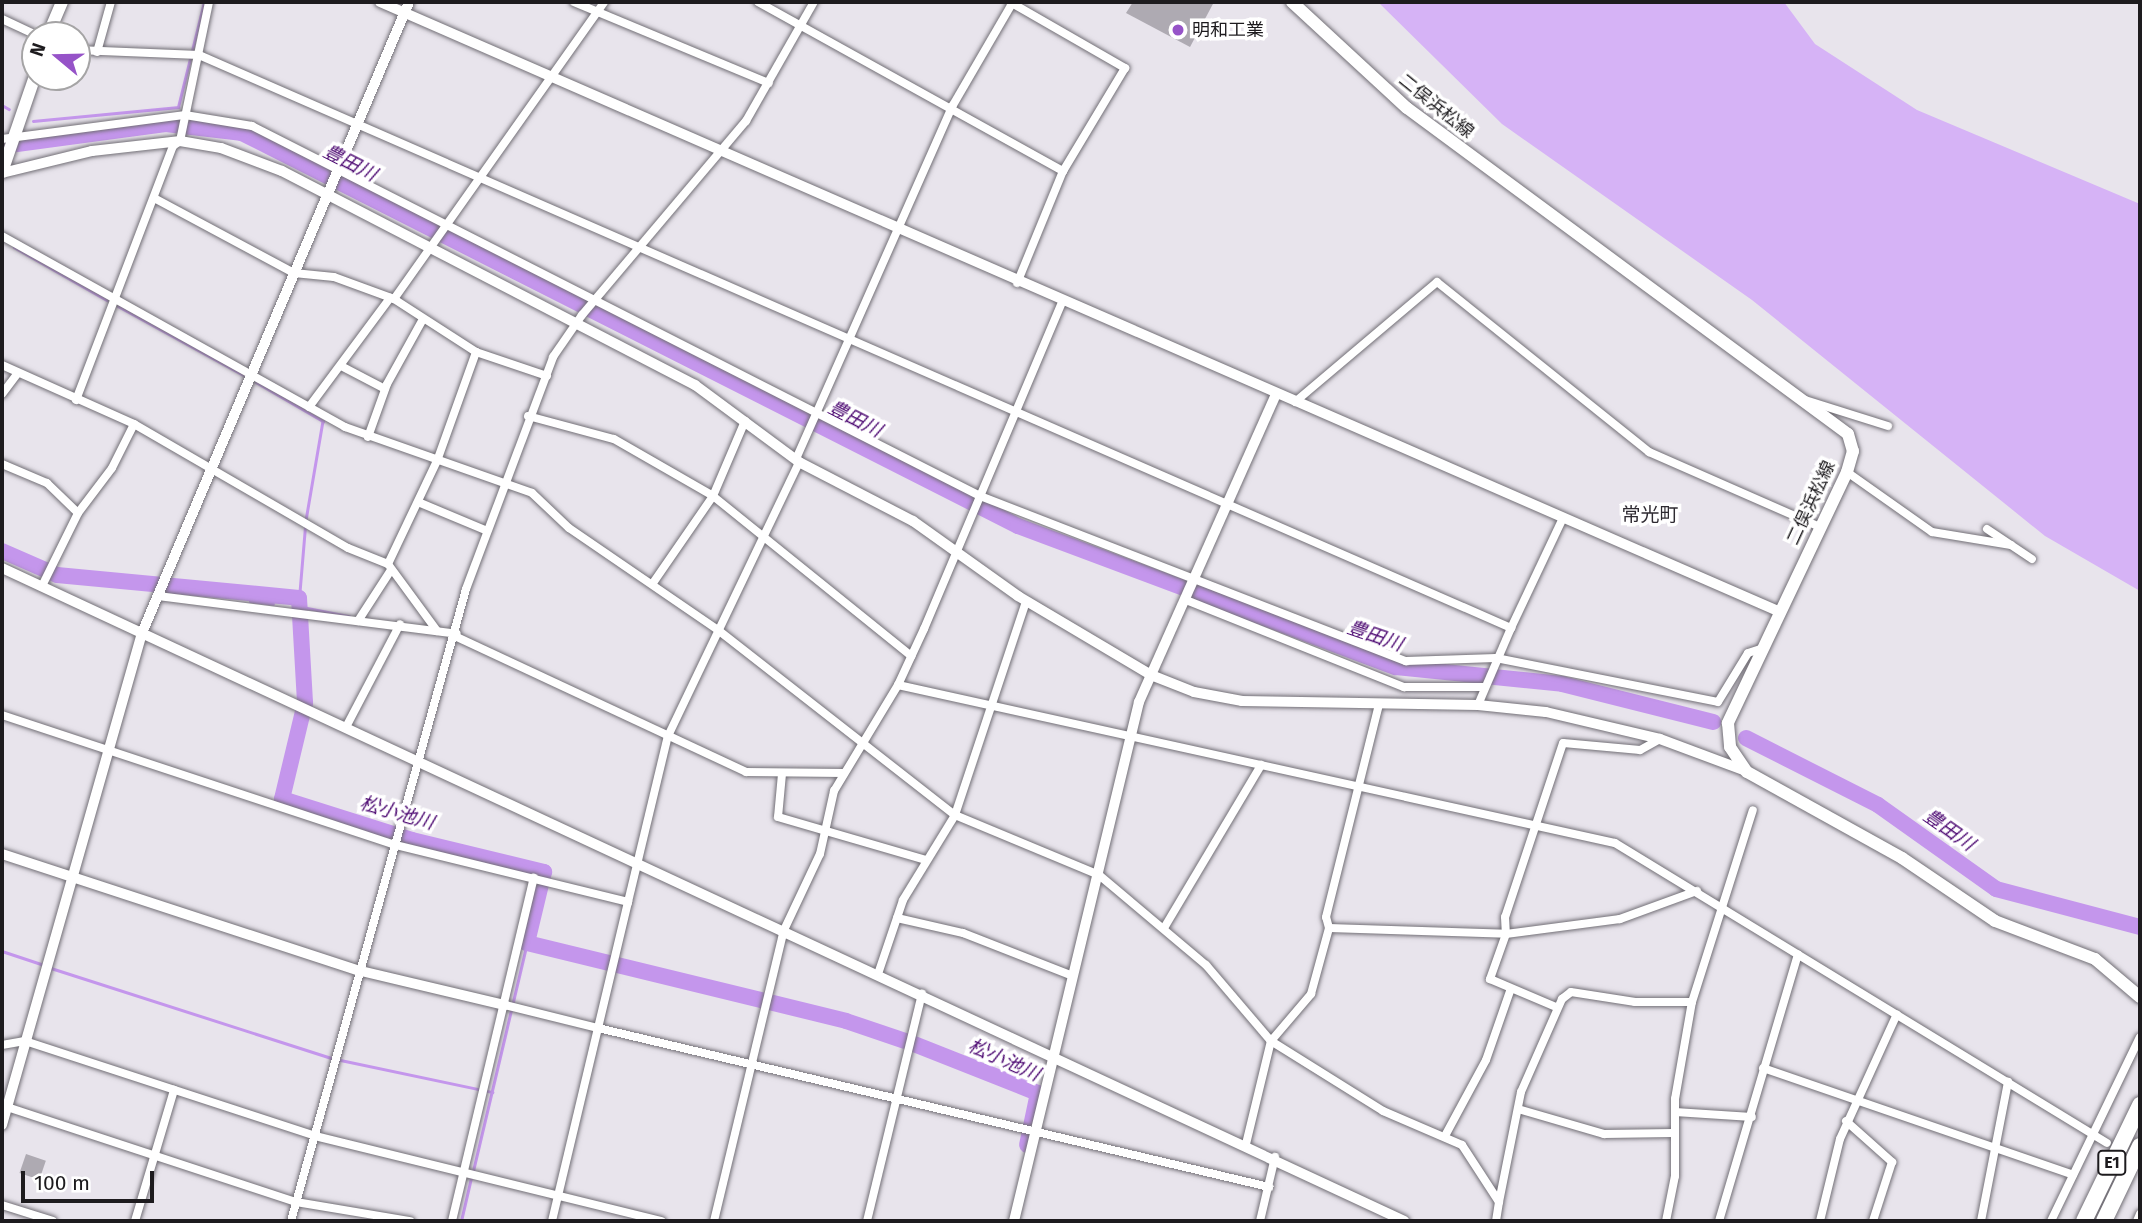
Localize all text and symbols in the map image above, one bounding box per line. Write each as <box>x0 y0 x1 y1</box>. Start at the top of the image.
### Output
place label: 明和工業 <box>1192 19 1264 41</box>
north arrow <box>21 21 91 91</box>
marker: 明和工業 <box>1170 22 1186 38</box>
text: N <box>25 40 50 59</box>
street label: 二俣浜松線 <box>1394 69 1478 143</box>
water label: 豊田川 <box>319 140 381 186</box>
water label: 豊田川 <box>824 396 886 442</box>
street label: 二俣浜松線 <box>1782 458 1840 548</box>
district label: 常光町 <box>1622 504 1678 526</box>
water label: 豊田川 <box>1344 616 1406 656</box>
water label: 松小池川 <box>357 792 437 834</box>
water label: 豊田川 <box>1919 804 1979 856</box>
water label: 松小池川 <box>965 1034 1043 1086</box>
road number: E1 <box>2096 1150 2128 1176</box>
scale bar <box>24 1156 158 1200</box>
text: 100 m <box>34 1170 90 1196</box>

